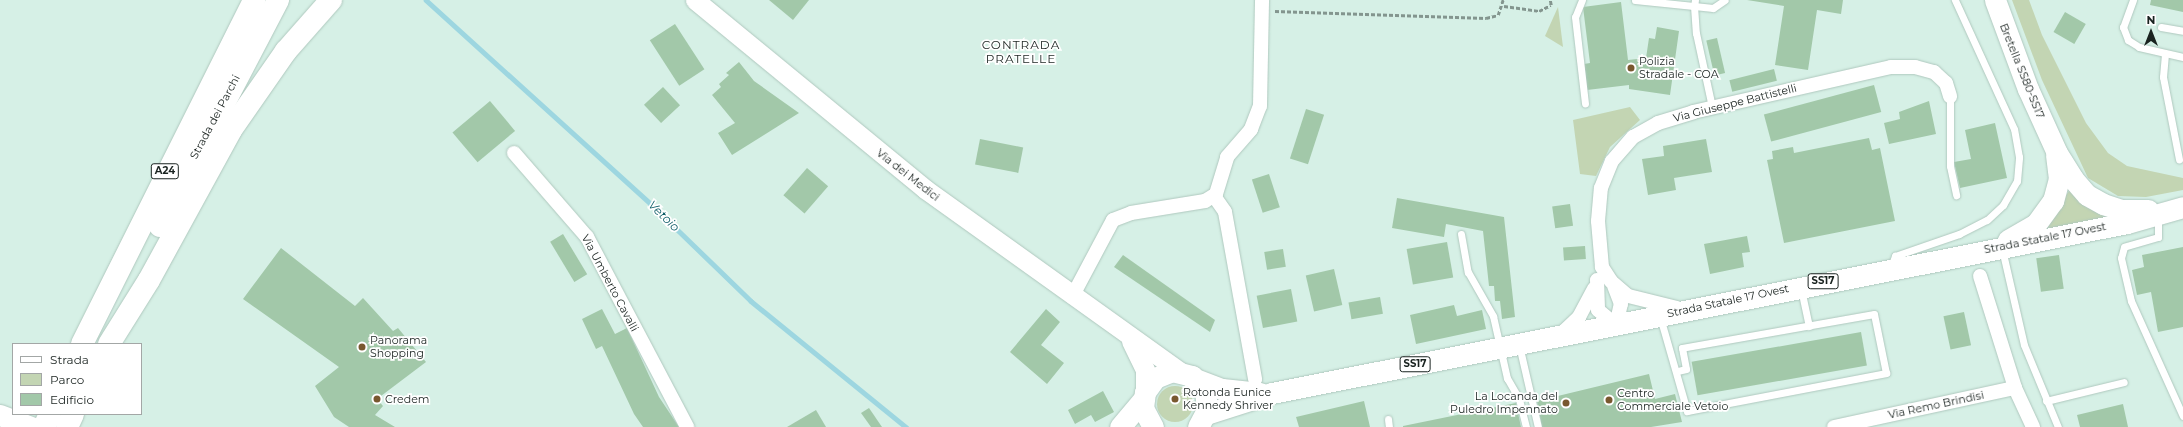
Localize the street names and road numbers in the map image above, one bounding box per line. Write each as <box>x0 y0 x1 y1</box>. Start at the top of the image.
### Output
street label: Bretella SS80-SS17 <box>1997 22 2047 120</box>
street label: Strada dei Parchi <box>187 73 243 161</box>
street label: Via Giuseppe Battistelli <box>1672 81 1798 125</box>
street label: Via dei Medici <box>874 146 942 204</box>
road number: A24 <box>150 163 180 179</box>
street label: Strada Statale 17 Ovest <box>1983 220 2107 256</box>
street label: Via Umberto Cavalli <box>579 232 641 334</box>
road number: SS17 <box>1807 273 1839 289</box>
street label: Strada Statale 17 Ovest <box>1666 282 1790 320</box>
road number: SS17 <box>1399 356 1431 372</box>
street label: Via Remo Brindisi <box>1887 388 1985 422</box>

